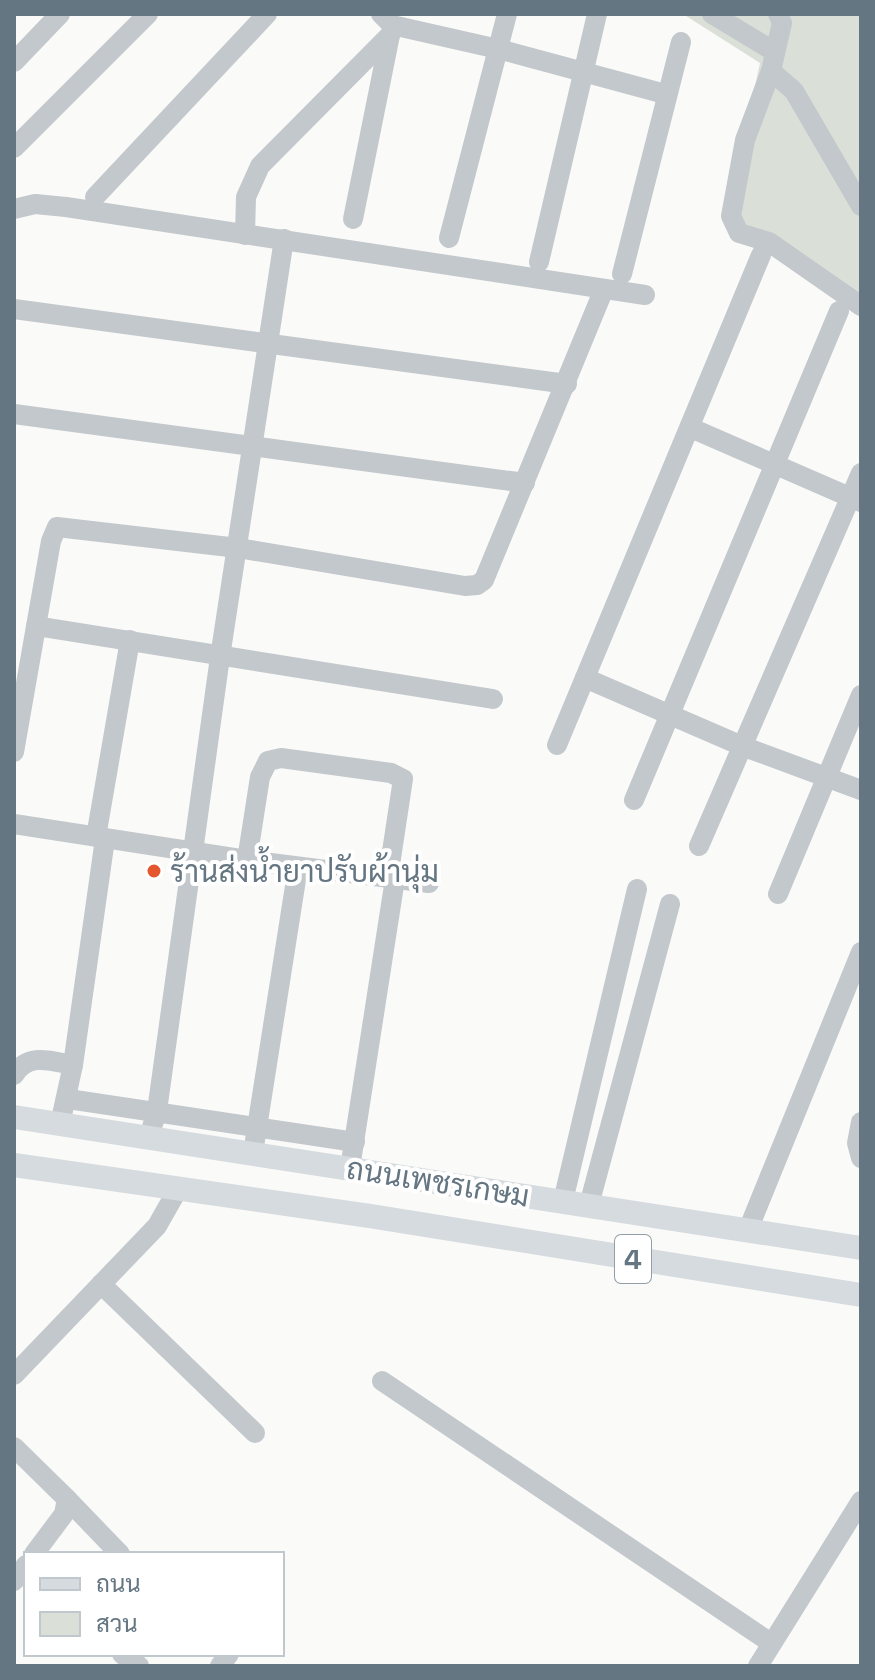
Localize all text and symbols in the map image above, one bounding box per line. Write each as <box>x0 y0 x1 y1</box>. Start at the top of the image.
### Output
place label: ร้านส่งน้ำยาปรับผ้านุ่ม <box>170 845 439 893</box>
marker: ร้านส่งน้ำยาปรับผ้านุ่ม <box>145 862 163 880</box>
street label: ถนนเพชรเกษม <box>344 1148 532 1216</box>
road number: 4 <box>615 1235 651 1283</box>
legend <box>24 1552 284 1656</box>
text: ถนน <box>96 1568 141 1599</box>
text: สวน <box>96 1608 138 1639</box>

